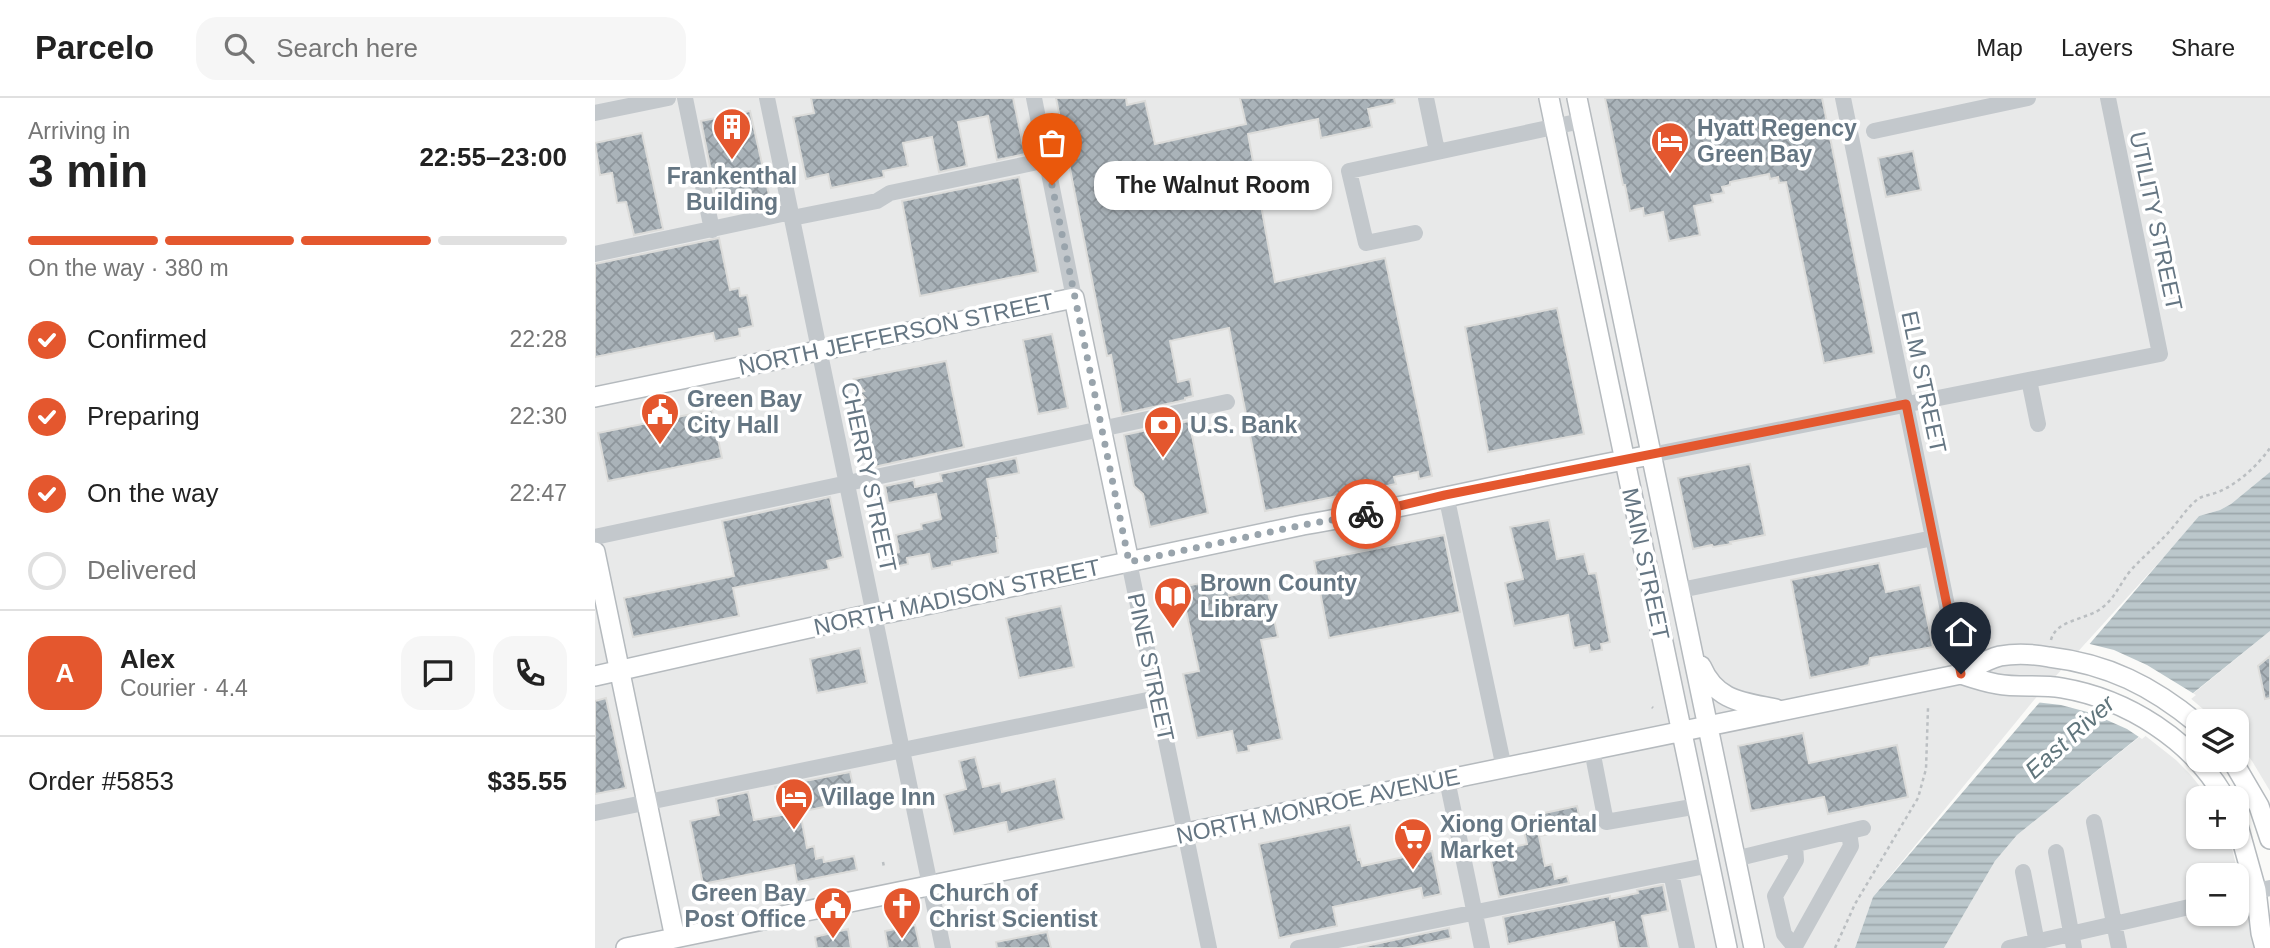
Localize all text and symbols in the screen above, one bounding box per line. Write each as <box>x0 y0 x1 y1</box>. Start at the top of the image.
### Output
search box <box>196 17 686 80</box>
text: Parcelo <box>35 29 154 66</box>
icon: search <box>220 29 258 67</box>
text: Search here <box>276 33 418 63</box>
text: Map <box>1976 34 2023 61</box>
text: Layers <box>2061 34 2133 61</box>
text: Share <box>2171 34 2235 61</box>
building icon: Frankenthal Building <box>711 106 753 161</box>
pin <box>1022 113 1082 185</box>
place label: Hyatt Regency Green Bay <box>1697 115 1857 167</box>
text: Arriving in <box>28 118 130 144</box>
hotel icon: Hyatt Regency Green Bay <box>1649 120 1691 175</box>
icon: bag <box>1033 124 1071 162</box>
street label: UTILITY STREET <box>2124 129 2188 313</box>
text: 22:55–23:00 <box>420 142 567 172</box>
text: 3 min <box>28 145 148 197</box>
callout: The Walnut Room <box>1094 160 1332 210</box>
place label: Frankenthal Building <box>667 163 797 215</box>
text: The Walnut Room <box>1116 172 1310 198</box>
text: On the way · 380 m <box>28 255 229 281</box>
street label: NORTH JEFFERSON STREET <box>736 288 1056 380</box>
street label: ELM STREET <box>1896 309 1952 455</box>
icon: check <box>28 321 66 359</box>
text: Confirmed <box>87 324 207 354</box>
text: 22:28 <box>509 326 567 352</box>
street label: CHERRY STREET <box>836 380 902 574</box>
place label: Green Bay City Hall <box>687 386 802 438</box>
public building icon: Green Bay City Hall <box>639 391 681 446</box>
icon: check <box>28 398 66 436</box>
text: Preparing <box>87 401 200 431</box>
text: 22:30 <box>509 403 567 429</box>
bank icon: U.S. Bank <box>1142 404 1184 459</box>
place label: U.S. Bank <box>1190 412 1298 438</box>
icon: check <box>28 475 66 513</box>
text: On the way <box>87 478 219 508</box>
courier <box>1331 479 1401 549</box>
text: 22:47 <box>509 480 567 506</box>
street label: MAIN STREET <box>1617 486 1675 642</box>
icon: bike <box>1347 495 1385 533</box>
street label: NORTH MADISON STREET <box>811 554 1103 640</box>
text: Delivered <box>87 555 197 585</box>
place label: Brown County Library <box>1200 570 1357 622</box>
library icon: Brown County Library <box>1152 575 1194 630</box>
street label: PINE STREET <box>1123 591 1179 743</box>
pin <box>1931 602 1991 674</box>
icon: home <box>1942 613 1980 651</box>
button: chat <box>401 636 475 710</box>
button: phone <box>493 636 567 710</box>
text: Alex <box>120 644 175 674</box>
text: A <box>56 658 74 688</box>
text: Courier · 4.4 <box>120 675 248 701</box>
water label: East River <box>2019 689 2121 784</box>
map controls <box>2186 709 2249 926</box>
button: layers <box>2186 709 2249 772</box>
street label: NORTH MONROE AVENUE <box>1174 763 1462 849</box>
text: Order #5853 <box>28 766 174 796</box>
text: $35.55 <box>487 766 567 796</box>
hotel icon: Village Inn <box>773 776 815 831</box>
place label: Village Inn <box>821 784 936 810</box>
button: + <box>2186 786 2249 849</box>
place label: Xiong Oriental Market <box>1440 811 1597 863</box>
supermarket icon: Xiong Oriental Market <box>1392 816 1434 871</box>
button: − <box>2186 863 2249 926</box>
place label: Green Bay Post Office <box>685 880 806 932</box>
place label: Church of Christ Scientist <box>929 880 1098 932</box>
public building icon: Green Bay Post Office <box>812 885 854 940</box>
church icon: Church of Christ Scientist <box>881 885 923 940</box>

